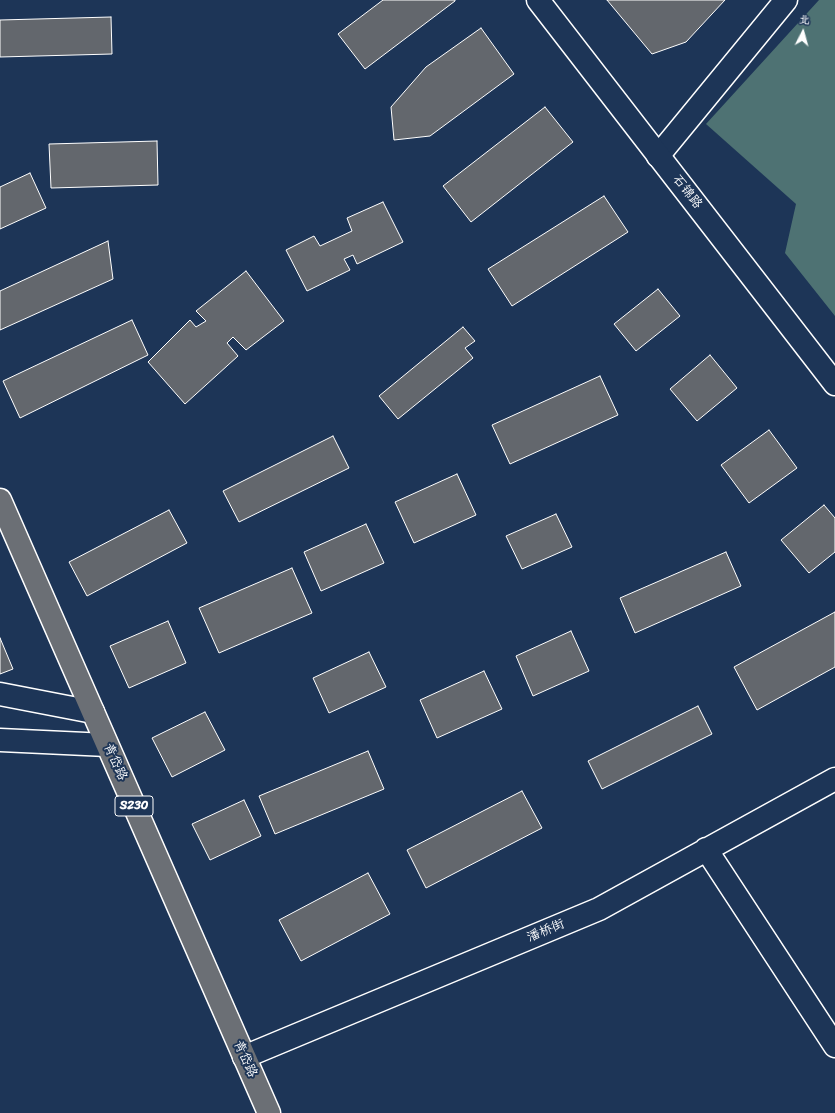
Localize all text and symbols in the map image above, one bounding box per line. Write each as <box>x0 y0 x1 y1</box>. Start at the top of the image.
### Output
text: 北 <box>798 10 811 30</box>
north arrow <box>783 12 823 52</box>
street label: 石锦路 <box>669 172 705 212</box>
street label: 青岱路 <box>100 741 130 783</box>
road number: S230 <box>115 796 153 816</box>
street label: 潘桥街 <box>525 916 567 946</box>
street label: 青岱路 <box>230 1038 260 1080</box>

